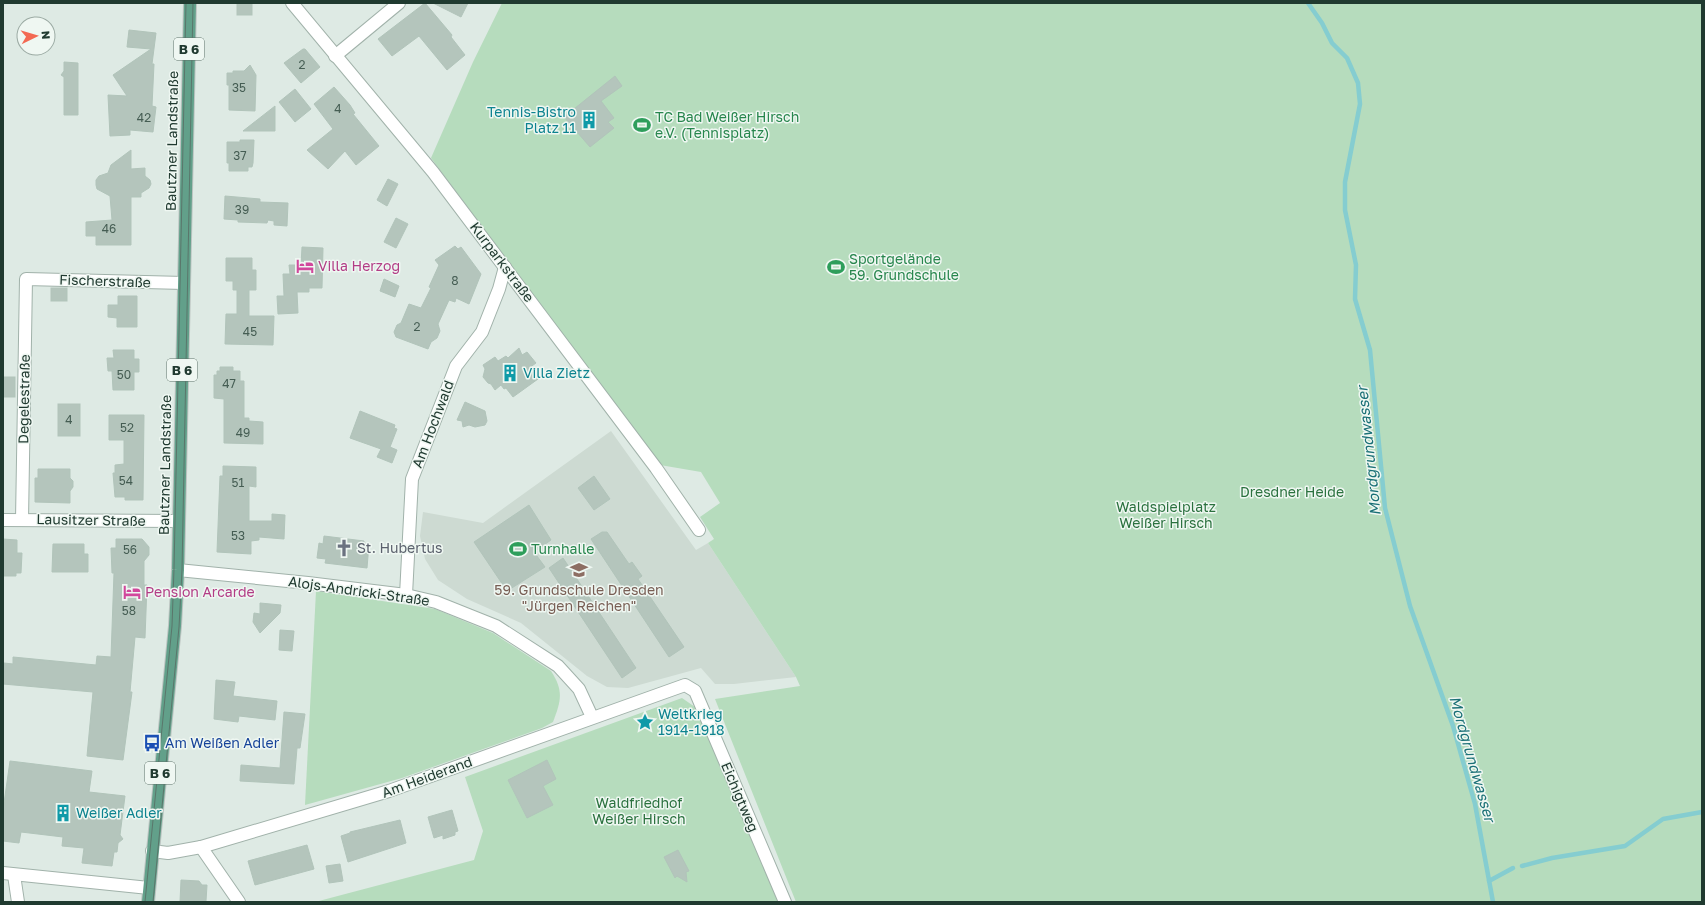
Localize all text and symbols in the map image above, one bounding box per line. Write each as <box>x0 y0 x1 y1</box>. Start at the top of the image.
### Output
north arrow <box>16 16 56 56</box>
text: N <box>40 30 53 40</box>
road number: B 6 <box>174 38 204 60</box>
house number: 2 <box>299 57 306 72</box>
street label: Bautzner Landstraße <box>162 71 181 211</box>
house number: 35 <box>232 80 246 95</box>
house number: 4 <box>334 101 342 116</box>
place label: Tennis-Bistro Platz 11 <box>487 103 576 136</box>
place label: TC Bad Weißer Hirsch e.V. (Tennisplatz) <box>655 108 799 141</box>
house number: 42 <box>137 110 151 125</box>
building icon: Tennis-Bistro Platz 11 <box>579 110 599 130</box>
sports icon: TC Bad Weißer Hirsch e.V. (Tennisplatz) <box>632 115 652 135</box>
house number: 37 <box>233 148 247 163</box>
house number: 39 <box>235 202 249 217</box>
street label: Kurparkstraße <box>467 218 538 305</box>
house number: 46 <box>102 221 116 236</box>
place label: Sportgelände 59. Grundschule <box>849 250 959 283</box>
hotel icon: Villa Herzog <box>295 256 315 276</box>
place label: Villa Herzog <box>318 257 400 274</box>
sports icon: Sportgelände 59. Grundschule <box>826 257 846 277</box>
street label: Fischerstraße <box>59 270 151 291</box>
house number: 8 <box>451 273 459 288</box>
house number: 2 <box>414 319 421 334</box>
house number: 45 <box>243 324 257 339</box>
street label: Degelestraße <box>14 354 33 444</box>
road number: B 6 <box>167 359 197 381</box>
building icon: Villa Zietz <box>500 363 520 383</box>
place label: Villa Zietz <box>523 364 590 381</box>
house number: 50 <box>117 367 131 382</box>
house number: 47 <box>222 376 236 391</box>
street label: Am Hochwald <box>408 378 457 470</box>
water label: Mordgrundwasser <box>1352 383 1385 517</box>
street label: Bautzner Landstraße <box>155 395 174 535</box>
house number: 4 <box>65 412 73 427</box>
house number: 52 <box>120 420 134 435</box>
house number: 49 <box>236 425 250 440</box>
house number: 54 <box>119 473 133 488</box>
house number: 51 <box>232 475 245 490</box>
park label: Dresdner Heide <box>1240 483 1344 500</box>
park label: Waldspielplatz Weißer Hirsch <box>1116 498 1216 531</box>
street label: Lausitzer Straße <box>36 510 146 529</box>
house number: 53 <box>231 528 245 543</box>
church icon: St. Hubertus <box>334 538 354 558</box>
place label: St. Hubertus <box>357 539 442 556</box>
sports icon: Turnhalle <box>508 539 528 559</box>
place label: Turnhalle <box>531 540 594 557</box>
house number: 56 <box>123 542 137 557</box>
school or university icon: 59. Grundschule Dresden "Jürgen Reichen" <box>569 560 589 580</box>
street label: Alojs-Andricki-Straße <box>287 572 431 609</box>
place label: 59. Grundschule Dresden "Jürgen Reichen" <box>494 581 664 614</box>
hotel icon: Pension Arcarde <box>122 582 142 602</box>
place label: Pension Arcarde <box>145 583 255 600</box>
house number: 58 <box>122 603 136 618</box>
water label: Mordgrundwasser <box>1445 694 1500 826</box>
place label: Weltkrieg 1914-1918 <box>658 705 725 738</box>
place icon: Weltkrieg 1914-1918 <box>635 712 655 732</box>
bus stop icon: Am Weißen Adler <box>142 733 162 753</box>
place label: Am Weißen Adler <box>165 734 280 751</box>
street label: Am Heiderand <box>379 752 474 801</box>
street label: Eichigtweg <box>718 759 763 834</box>
road number: B 6 <box>145 762 175 784</box>
park label: Waldfriedhof Weißer Hirsch <box>592 794 686 827</box>
building icon: Weißer Adler <box>53 803 73 823</box>
place label: Weißer Adler <box>76 804 162 821</box>

